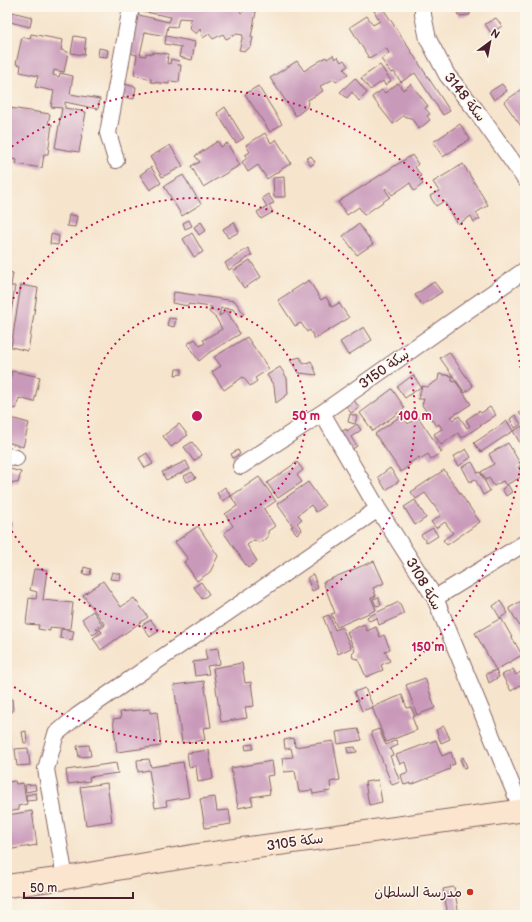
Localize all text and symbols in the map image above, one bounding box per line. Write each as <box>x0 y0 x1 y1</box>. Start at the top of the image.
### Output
north arrow <box>470 22 510 62</box>
text: N <box>488 26 502 42</box>
street label: سكة 3148 <box>440 69 490 125</box>
street label: سكة 3150 <box>356 346 412 392</box>
centre of rings <box>190 409 204 423</box>
text: 50 m <box>292 409 320 424</box>
text: 100 m <box>398 409 432 424</box>
street label: سكة 3108 <box>402 555 446 613</box>
text: 150 m <box>412 640 444 655</box>
street label: سكة 3105 <box>265 830 325 854</box>
scale bar <box>24 874 133 900</box>
text: 50 m <box>30 881 57 896</box>
place label: مدرسة السلطان <box>374 884 462 901</box>
marker: مدرسة السلطان <box>465 887 475 897</box>

